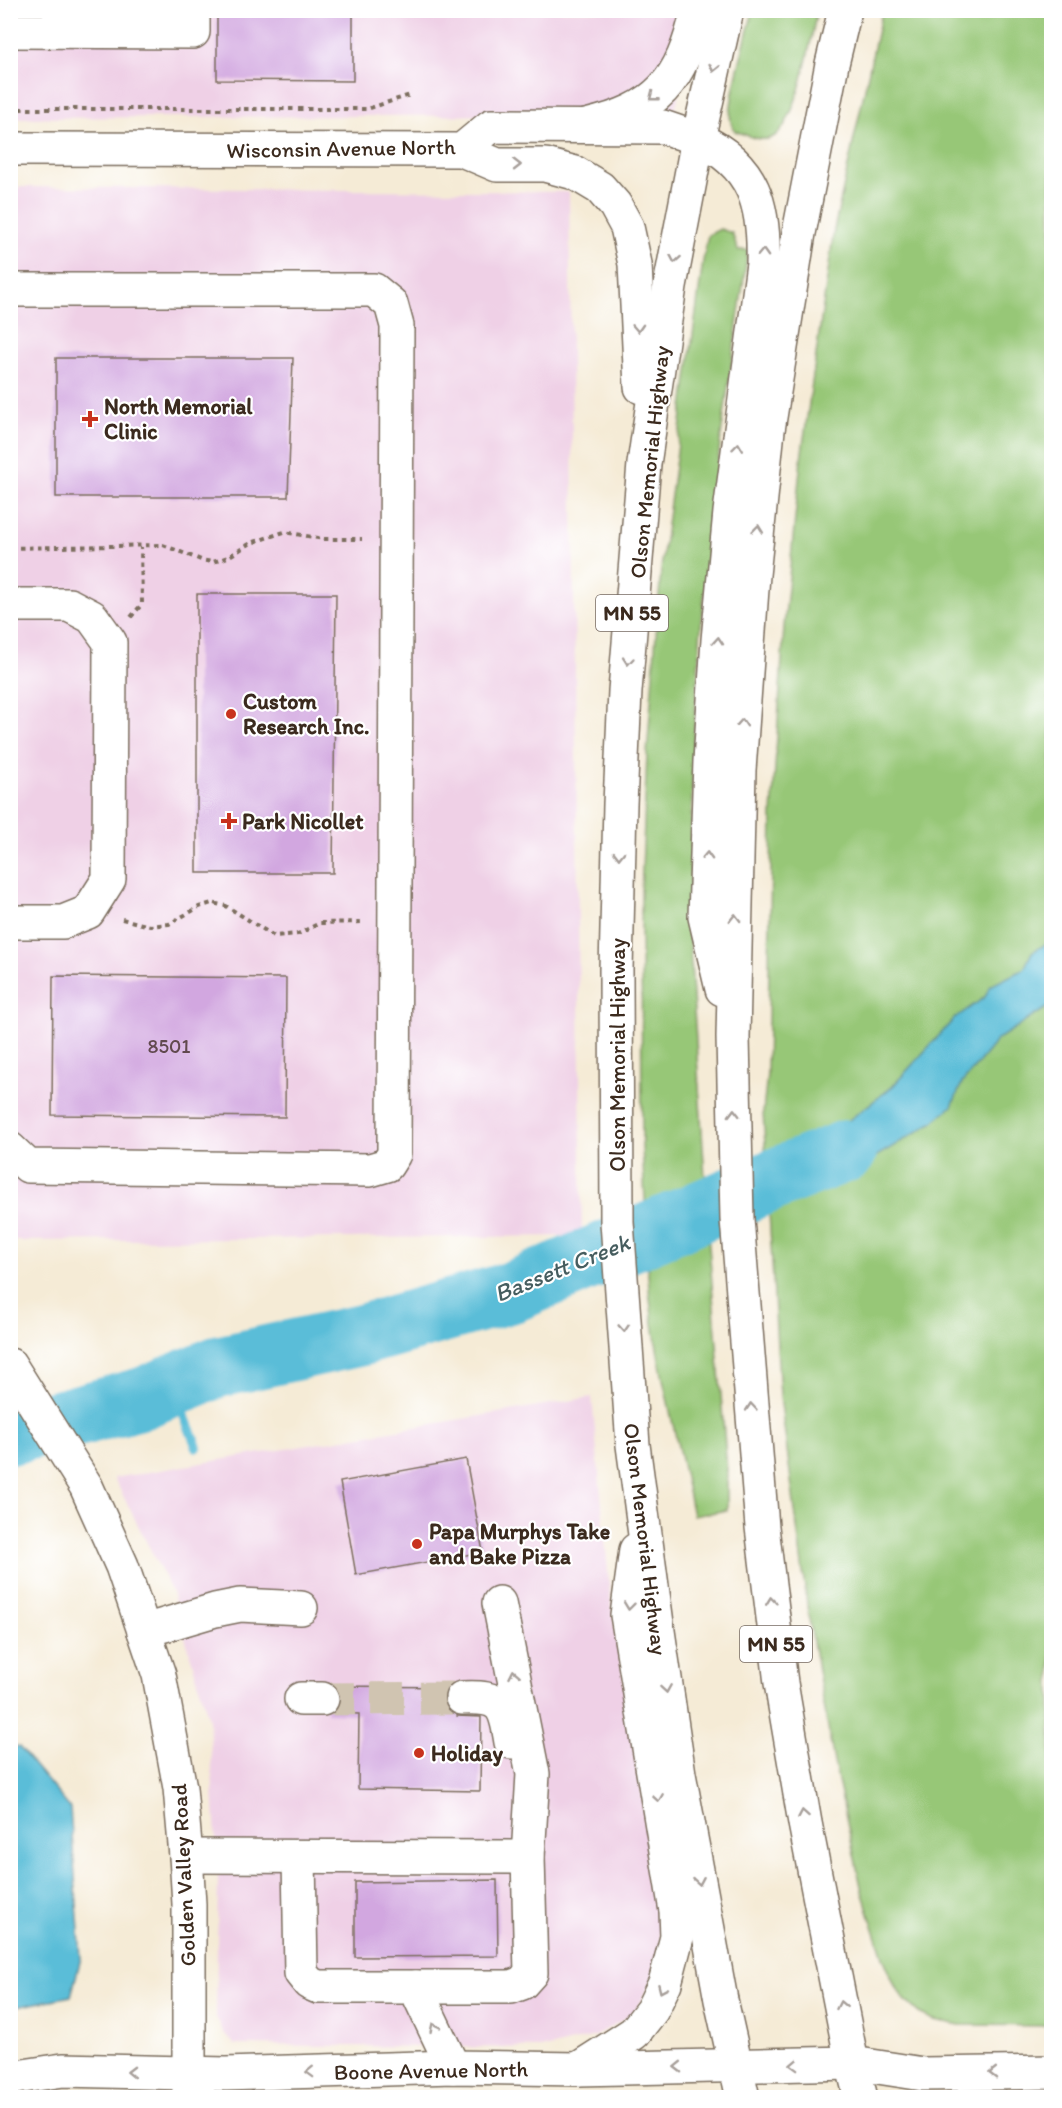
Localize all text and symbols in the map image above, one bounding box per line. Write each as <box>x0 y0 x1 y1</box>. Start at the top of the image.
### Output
one-way arrow <box>708 62 721 72</box>
one-way arrow <box>648 89 659 100</box>
street label: Wisconsin Avenue North <box>226 133 456 164</box>
one-way arrow <box>513 159 522 171</box>
one-way arrow <box>757 249 770 258</box>
one-way arrow <box>670 254 682 263</box>
one-way arrow <box>631 323 644 332</box>
street label: Olson Memorial Highway <box>624 344 675 580</box>
place label: North Memorial Clinic <box>104 393 253 445</box>
marker: North Memorial Clinic <box>81 410 99 428</box>
one-way arrow <box>731 442 744 451</box>
one-way arrow <box>751 524 764 534</box>
road number: MN 55 <box>596 595 668 631</box>
one-way arrow <box>711 636 724 645</box>
one-way arrow <box>622 656 635 665</box>
place label: Custom Research Inc. <box>243 688 369 740</box>
marker: Custom Research Inc. <box>224 707 238 721</box>
one-way arrow <box>735 719 748 728</box>
place label: Park Nicollet <box>242 808 364 835</box>
marker: Park Nicollet <box>220 812 238 830</box>
one-way arrow <box>613 851 625 860</box>
one-way arrow <box>700 852 713 861</box>
one-way arrow <box>729 914 742 923</box>
street label: Olson Memorial Highway <box>604 937 631 1172</box>
house number: 8501 <box>147 1034 191 1058</box>
one-way arrow <box>728 1109 740 1118</box>
water label: Bassett Creek <box>490 1227 635 1308</box>
one-way arrow <box>617 1324 630 1333</box>
one-way arrow <box>745 1402 758 1411</box>
street label: Olson Memorial Highway <box>618 1421 673 1657</box>
place label: Papa Murphys Take and Bake Pizza <box>429 1518 610 1570</box>
marker: Papa Murphys Take and Bake Pizza <box>410 1537 424 1551</box>
one-way arrow <box>765 1596 777 1605</box>
one-way arrow <box>623 1601 635 1611</box>
road number: MN 55 <box>740 1626 812 1662</box>
one-way arrow <box>508 1670 521 1680</box>
one-way arrow <box>660 1684 672 1693</box>
place label: Holiday <box>431 1740 504 1767</box>
marker: Holiday <box>412 1746 426 1760</box>
street label: Golden Valley Road <box>165 1783 202 1967</box>
one-way arrow <box>651 1794 663 1803</box>
one-way arrow <box>798 1809 810 1819</box>
one-way arrow <box>692 1876 705 1886</box>
one-way arrow <box>657 1983 669 1994</box>
one-way arrow <box>835 2001 848 2011</box>
one-way arrow <box>429 2022 441 2033</box>
street label: Boone Avenue North <box>334 2055 529 2086</box>
one-way arrow <box>790 2059 799 2071</box>
one-way arrow <box>673 2061 682 2073</box>
one-way arrow <box>305 2065 314 2078</box>
one-way arrow <box>126 2066 135 2078</box>
one-way arrow <box>989 2067 998 2079</box>

